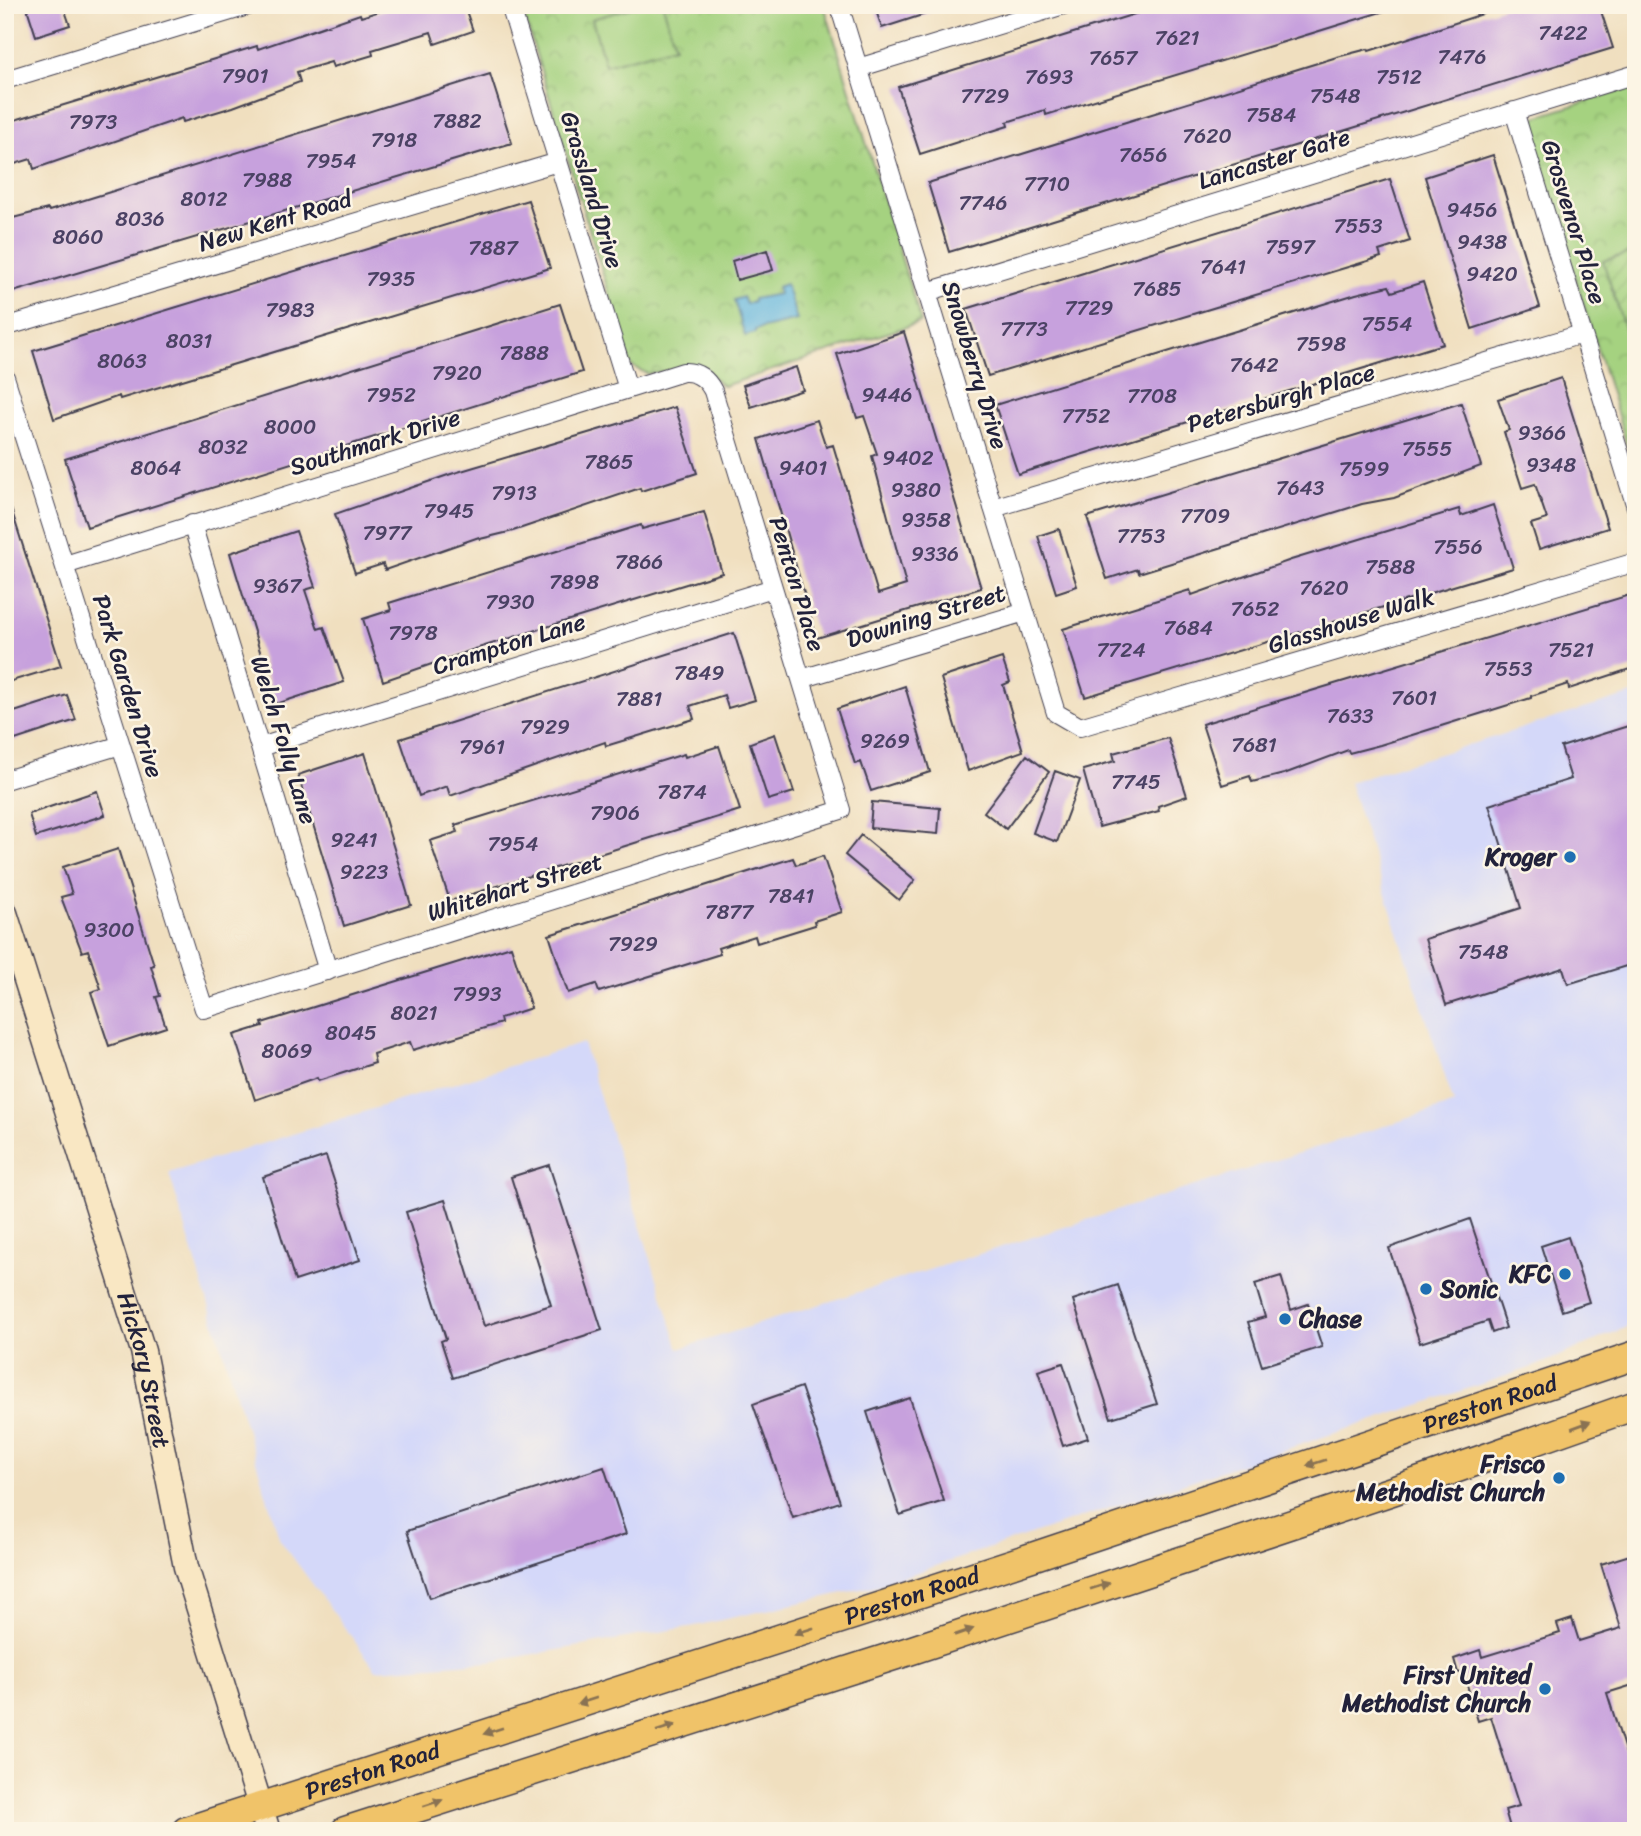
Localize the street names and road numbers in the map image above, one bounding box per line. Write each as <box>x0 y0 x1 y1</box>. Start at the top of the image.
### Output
street label: Grassland Drive <box>548 106 636 274</box>
street label: Lancaster Gate <box>1193 116 1355 202</box>
street label: Grosvenor Place <box>1529 134 1619 310</box>
street label: New Kent Road <box>193 177 359 264</box>
street label: Snowberry Drive <box>929 275 1021 455</box>
street label: Petersburgh Place <box>1182 351 1380 445</box>
street label: Southmark Drive <box>284 396 466 488</box>
street label: Penton Place <box>757 511 837 657</box>
street label: Downing Street <box>841 572 1011 660</box>
street label: Glasshouse Walk <box>1263 576 1440 666</box>
street label: Park Garden Drive <box>80 589 176 783</box>
street label: Crampton Lane <box>427 601 591 687</box>
street label: Welch Folly Lane <box>238 650 330 830</box>
street label: Whitehart Street <box>422 840 608 934</box>
street label: Hickory Street <box>105 1286 183 1452</box>
street label: Preston Road <box>1417 1361 1564 1446</box>
street label: Preston Road <box>839 1554 986 1637</box>
street label: Preston Road <box>299 1729 447 1812</box>

